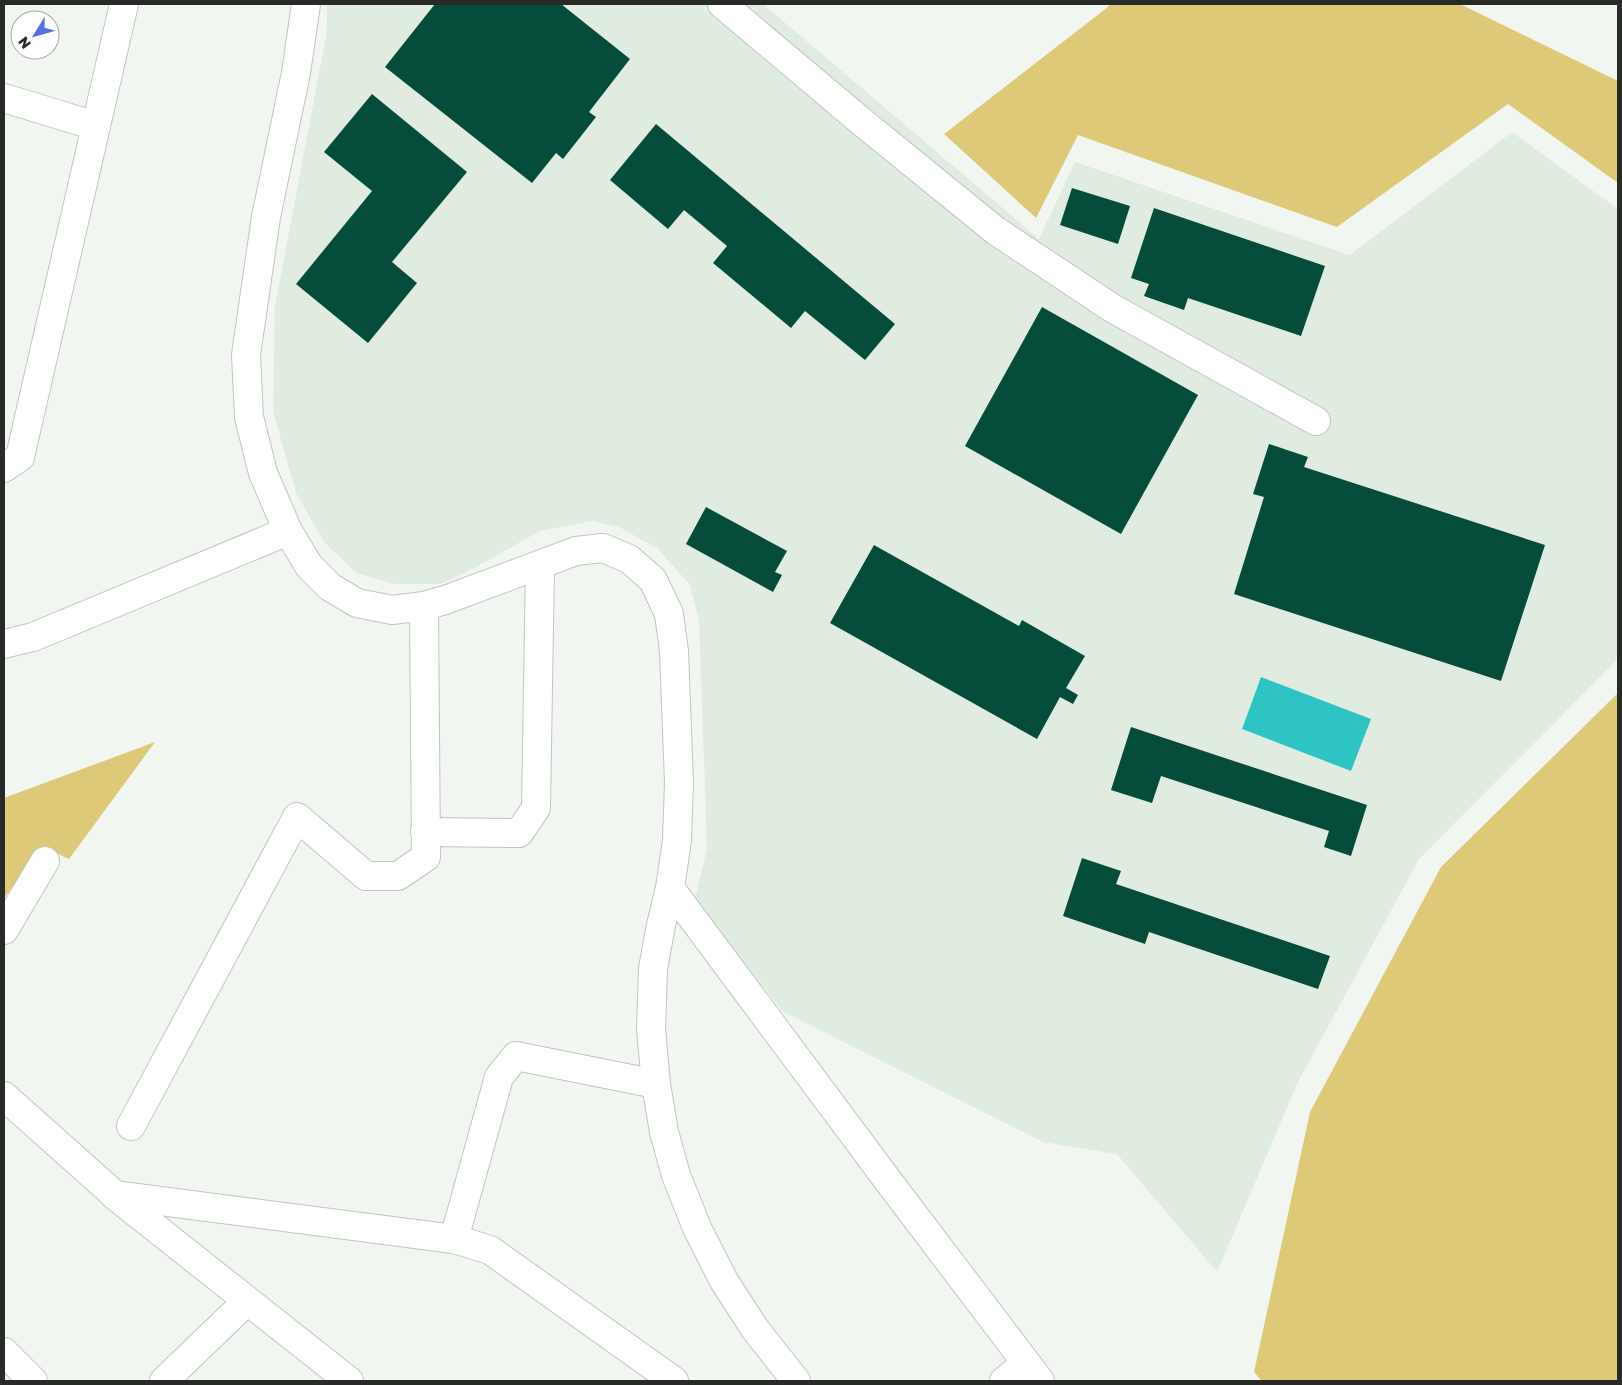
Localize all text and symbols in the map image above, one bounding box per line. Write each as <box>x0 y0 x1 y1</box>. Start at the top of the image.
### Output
north arrow <box>10 10 60 60</box>
text: N <box>14 34 34 52</box>

